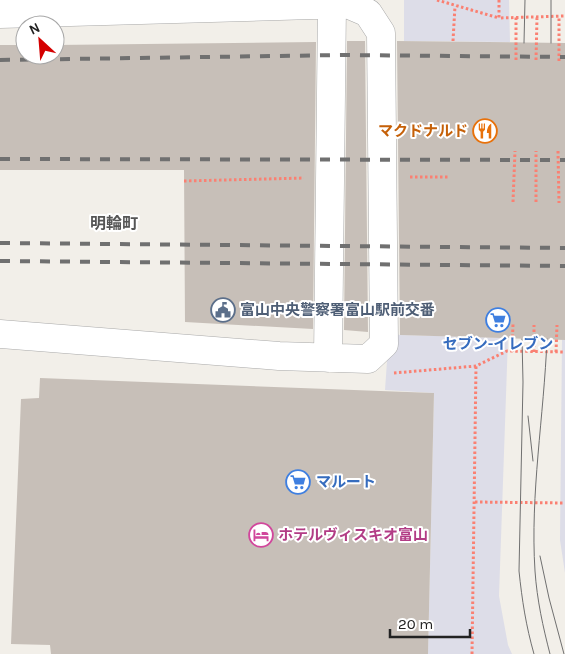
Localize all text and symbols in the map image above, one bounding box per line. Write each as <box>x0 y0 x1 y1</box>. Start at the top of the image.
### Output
north arrow <box>15 15 65 65</box>
text: N <box>26 19 43 39</box>
restaurant icon: マクドナルド <box>472 118 498 144</box>
place label: マクドナルド <box>378 122 468 140</box>
district label: 明輪町 <box>90 214 138 233</box>
public building icon: 富山中央警察署富山駅前交番 <box>210 297 236 323</box>
place label: 富山中央警察署富山駅前交番 <box>240 301 435 319</box>
supermarket icon: セブン-イレブン <box>485 307 511 333</box>
place label: セブン-イレブン <box>443 335 553 353</box>
supermarket icon: マルート <box>285 469 311 495</box>
place label: マルート <box>316 473 376 491</box>
hotel icon: ホテルヴィスキオ富山 <box>248 522 274 548</box>
place label: ホテルヴィスキオ富山 <box>278 526 428 544</box>
scale bar <box>390 606 470 638</box>
text: 20 m <box>398 615 433 633</box>

